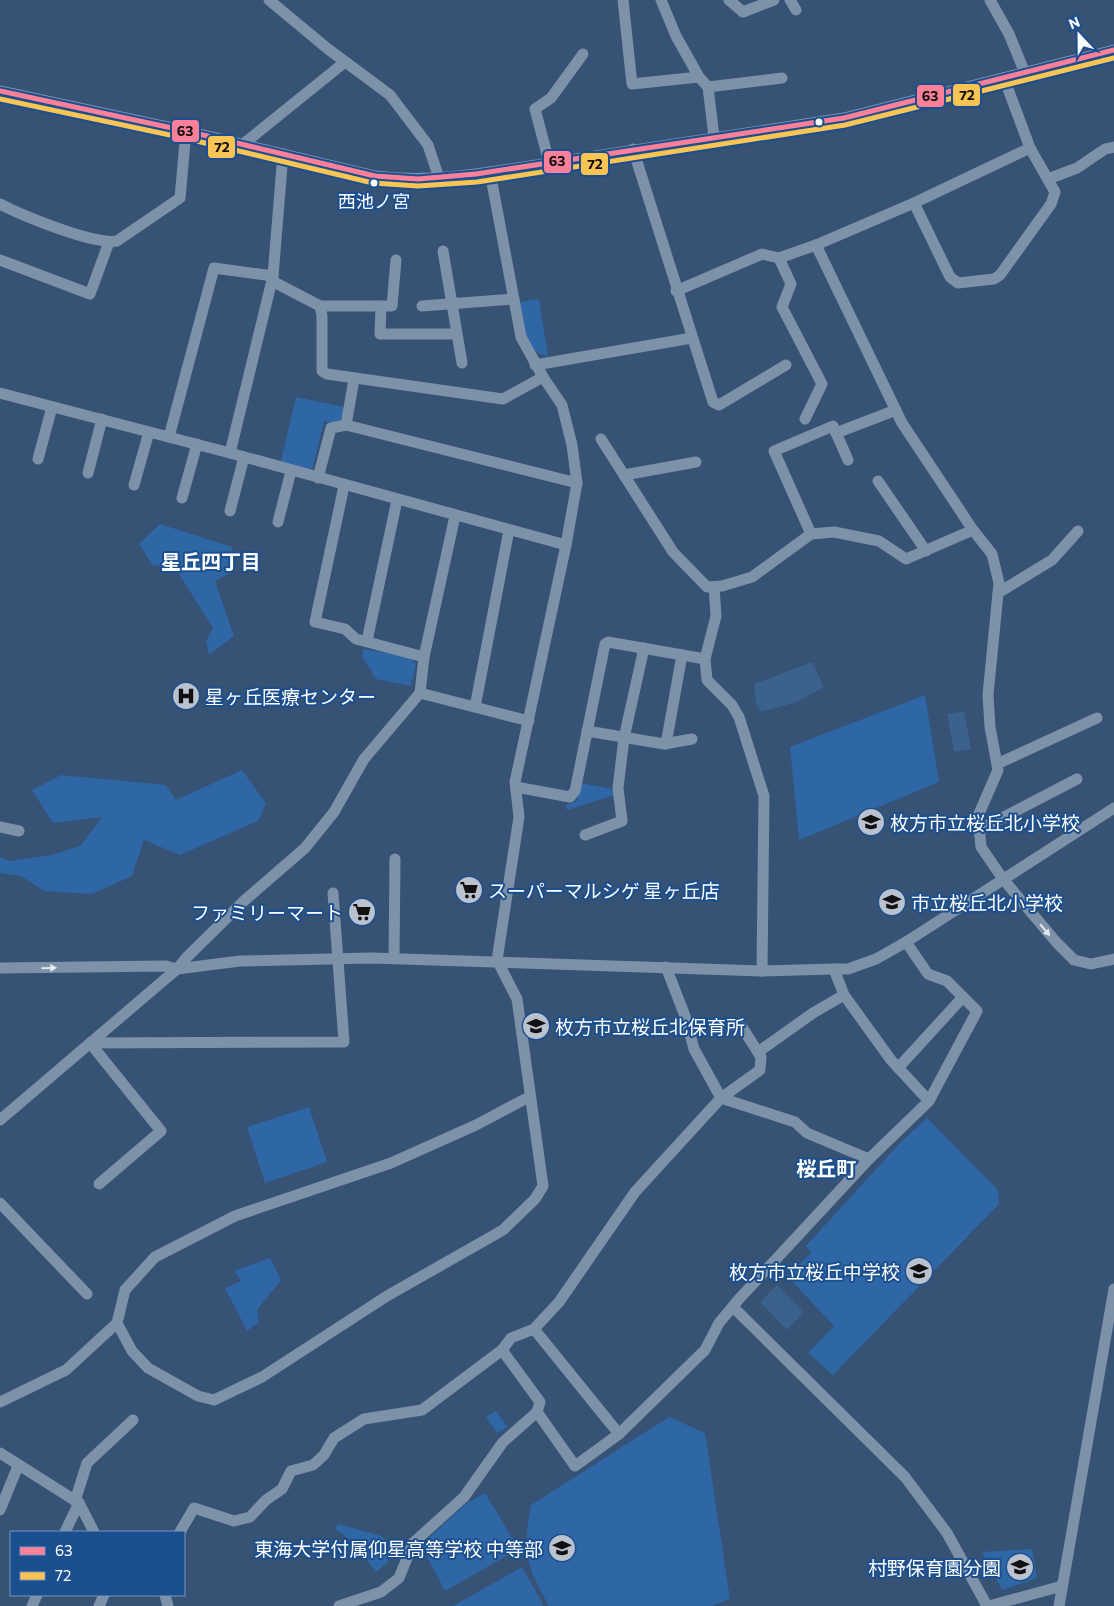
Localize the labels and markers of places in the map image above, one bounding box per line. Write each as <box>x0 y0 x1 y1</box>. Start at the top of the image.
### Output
unlabelled marker <box>814 117 824 127</box>
marker: 西池ノ宮 <box>369 178 379 188</box>
place label: 西池ノ宮 <box>338 190 410 212</box>
hospital icon: 星ヶ丘医療センター <box>171 681 201 711</box>
place label: 星ヶ丘医療センター <box>205 685 376 708</box>
school or university icon: 枚方市立桜丘北小学校 <box>856 807 886 837</box>
place label: 枚方市立桜丘北小学校 <box>890 811 1080 834</box>
supermarket icon: スーパーマルシゲ 星ヶ丘店 <box>454 875 484 905</box>
place label: スーパーマルシゲ 星ヶ丘店 <box>488 879 719 902</box>
school or university icon: 市立桜丘北小学校 <box>877 887 907 917</box>
place label: 市立桜丘北小学校 <box>911 891 1063 914</box>
supermarket icon: ファミリーマート <box>347 897 377 927</box>
place label: ファミリーマート <box>191 901 343 924</box>
school or university icon: 枚方市立桜丘北保育所 <box>521 1011 551 1041</box>
place label: 枚方市立桜丘北保育所 <box>555 1015 745 1038</box>
school or university icon: 枚方市立桜丘中学校 <box>904 1256 934 1286</box>
place label: 枚方市立桜丘中学校 <box>729 1260 900 1283</box>
school or university icon: 東海大学付属仰星高等学校 中等部 <box>547 1533 577 1563</box>
place label: 東海大学付属仰星高等学校 中等部 <box>254 1537 543 1560</box>
school or university icon: 村野保育園分園 <box>1005 1552 1035 1582</box>
place label: 村野保育園分園 <box>868 1556 1001 1579</box>

